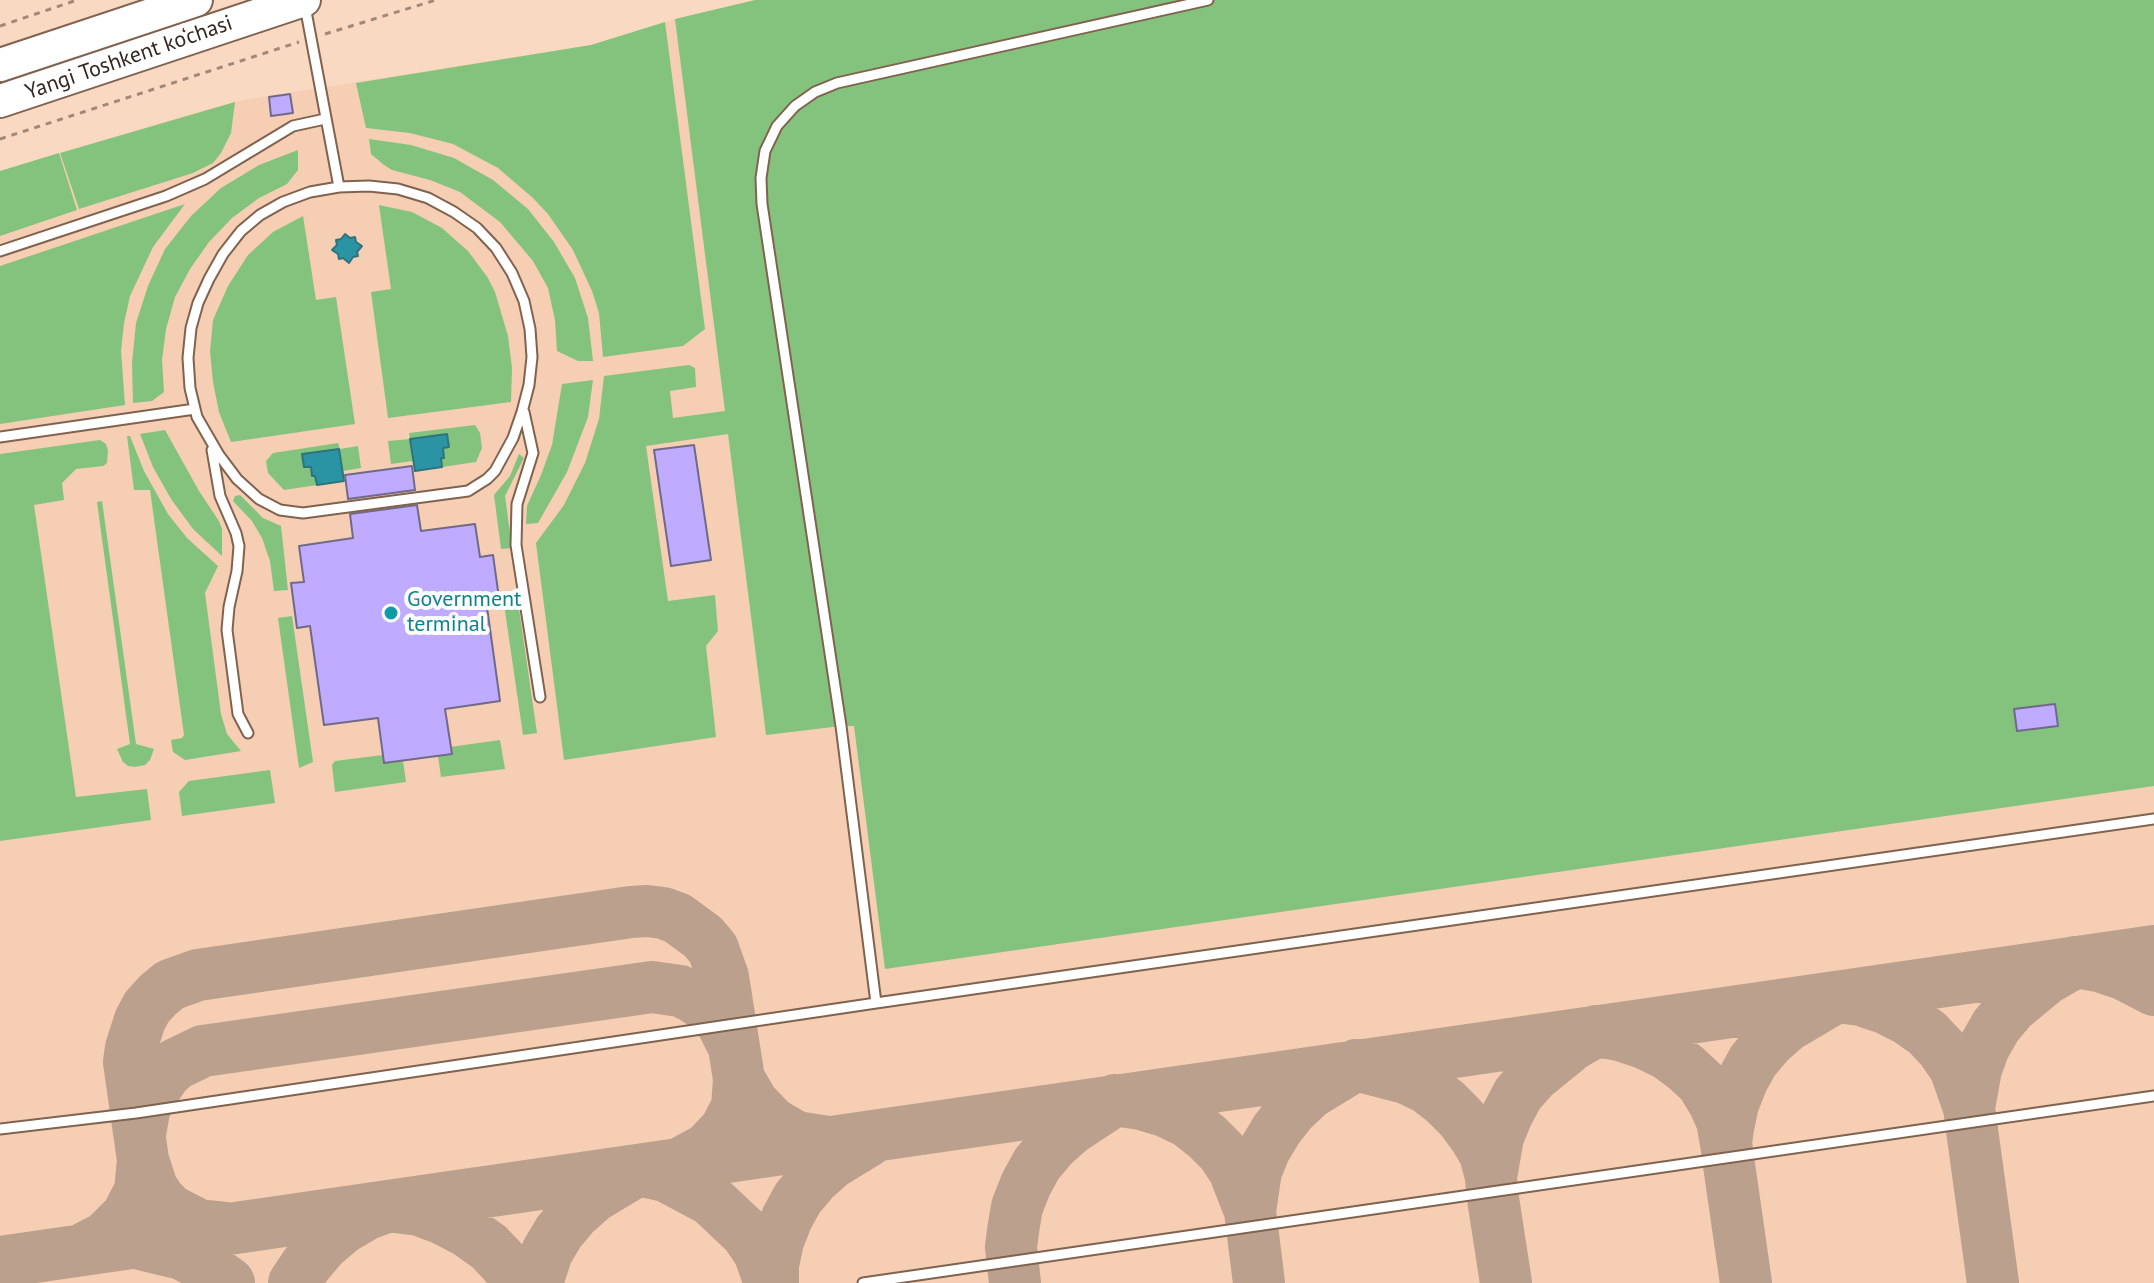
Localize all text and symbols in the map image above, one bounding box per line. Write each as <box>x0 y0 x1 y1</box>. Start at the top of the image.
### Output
street label: Yangi Toshkent ko‘chasi <box>22 10 236 106</box>
place label: Government terminal <box>407 587 522 638</box>
marker: Government terminal <box>382 604 400 622</box>

